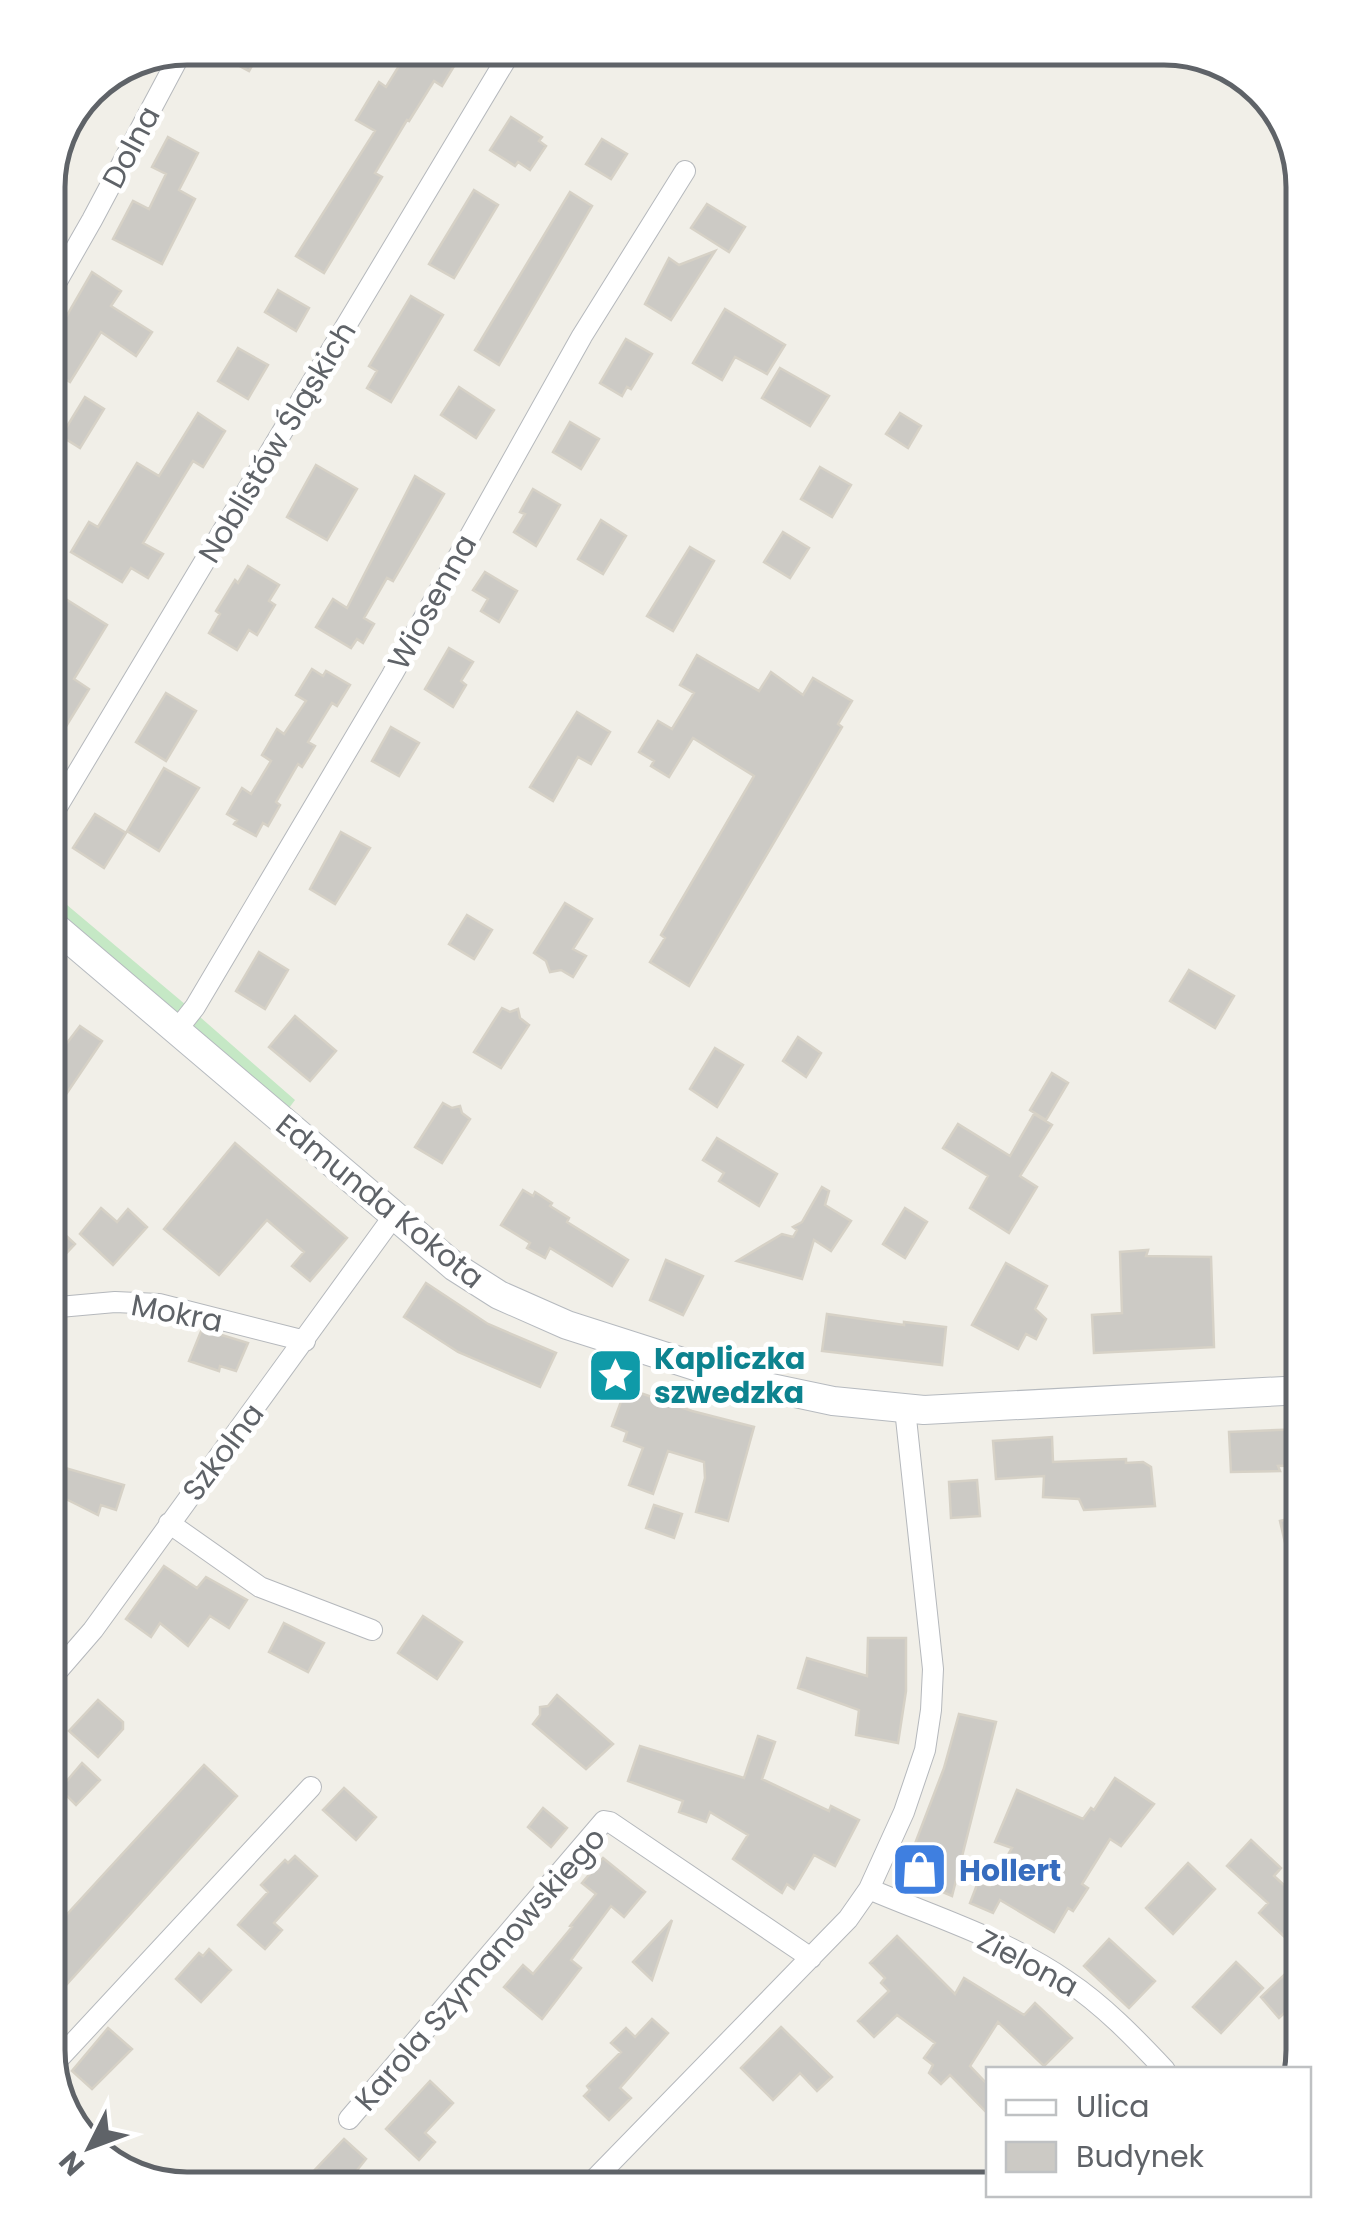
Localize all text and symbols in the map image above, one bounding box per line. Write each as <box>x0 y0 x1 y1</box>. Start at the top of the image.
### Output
street label: Dolna <box>92 98 170 196</box>
street label: Noblistów Śląskich <box>188 313 366 571</box>
street label: Wiosenna <box>377 526 487 678</box>
street label: Edmunda Kokota <box>267 1104 493 1298</box>
street label: Mokra <box>128 1283 226 1343</box>
place label: Kapliczka szwedzka <box>654 1337 805 1414</box>
place icon: Kapliczka szwedzka <box>585 1345 645 1405</box>
street label: Szkolna <box>172 1394 274 1510</box>
street label: Karola Szymanowskiego <box>345 1818 615 2120</box>
shop icon: Hollert <box>890 1840 950 1900</box>
place label: Hollert <box>959 1849 1061 1892</box>
street label: Zielona <box>970 1919 1086 2007</box>
legend <box>986 2067 1311 2197</box>
text: Ulica <box>1076 2085 1150 2128</box>
north arrow <box>40 2097 140 2197</box>
text: Budynek <box>1076 2135 1205 2178</box>
text: N <box>50 2143 93 2184</box>

